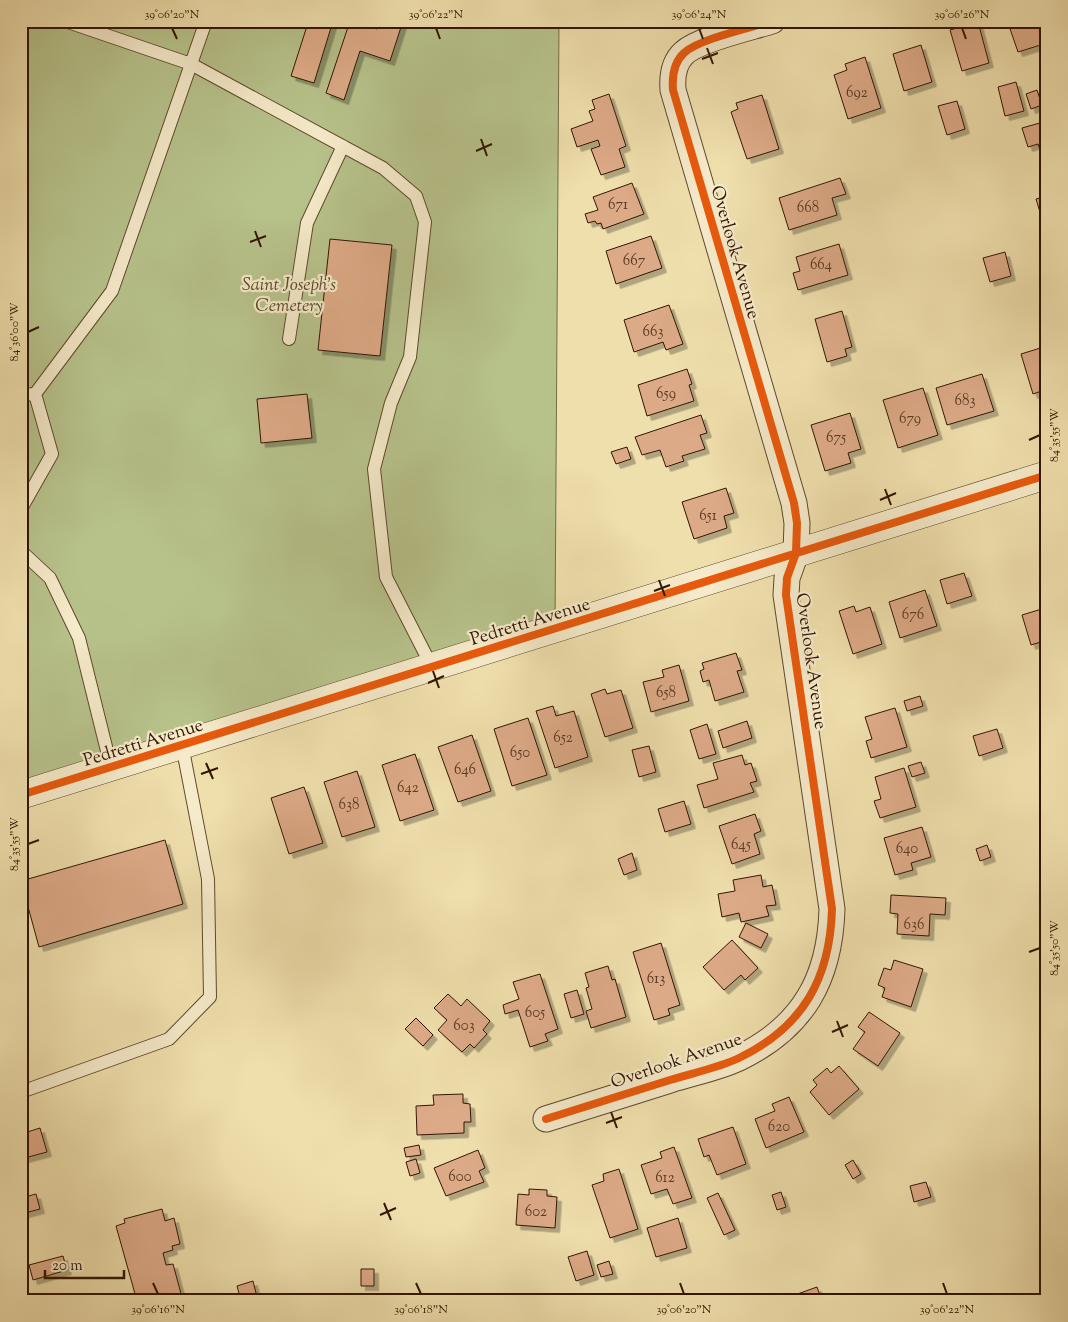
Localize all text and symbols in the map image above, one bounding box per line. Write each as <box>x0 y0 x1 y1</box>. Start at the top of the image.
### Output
text: 39°06'20"N <box>145 6 200 24</box>
text: 39°06'22"N <box>409 6 464 24</box>
text: 39°06'24"N <box>672 6 727 24</box>
text: 39°06'26"N <box>935 6 990 24</box>
house number: 692 <box>846 83 868 104</box>
street label: Overlook Avenue <box>703 183 766 322</box>
house number: 671 <box>608 195 628 216</box>
house number: 668 <box>797 198 819 219</box>
house number: 667 <box>623 251 646 272</box>
house number: 664 <box>810 255 833 276</box>
park label: Saint Joseph’s Cemetery <box>242 273 336 320</box>
text: 84°36'00"W <box>6 302 24 361</box>
house number: 663 <box>643 322 663 343</box>
house number: 659 <box>656 384 676 405</box>
house number: 683 <box>954 391 976 412</box>
text: 84°35'55"W <box>1046 407 1064 462</box>
house number: 679 <box>899 409 921 430</box>
house number: 675 <box>826 428 846 449</box>
house number: 651 <box>699 506 717 527</box>
street label: Overlook Avenue <box>788 591 832 731</box>
street label: Pedretti Avenue <box>467 592 594 654</box>
house number: 676 <box>902 605 924 626</box>
house number: 658 <box>656 683 676 704</box>
street label: Pedretti Avenue <box>80 713 207 775</box>
house number: 652 <box>553 728 573 749</box>
house number: 650 <box>510 743 530 764</box>
house number: 646 <box>454 760 476 781</box>
house number: 642 <box>397 778 419 799</box>
house number: 638 <box>338 795 360 816</box>
text: 84°35'55"W <box>6 816 24 871</box>
house number: 645 <box>731 835 751 856</box>
house number: 640 <box>896 839 918 860</box>
house number: 636 <box>904 915 924 936</box>
text: 84°35'50"W <box>1046 920 1064 976</box>
house number: 613 <box>647 969 665 990</box>
house number: 605 <box>525 1003 545 1024</box>
house number: 603 <box>453 1016 475 1037</box>
street label: Overlook Avenue <box>607 1027 746 1097</box>
house number: 620 <box>768 1117 790 1138</box>
house number: 600 <box>448 1167 472 1188</box>
house number: 612 <box>655 1168 675 1189</box>
house number: 602 <box>525 1202 547 1223</box>
scale bar <box>45 1247 124 1279</box>
text: 20 m <box>52 1256 83 1277</box>
text: 39°06'16"N <box>131 1301 185 1319</box>
text: 39°06'18"N <box>394 1301 448 1319</box>
text: 39°06'20"N <box>657 1301 712 1319</box>
text: 39°06'22"N <box>920 1301 975 1319</box>

